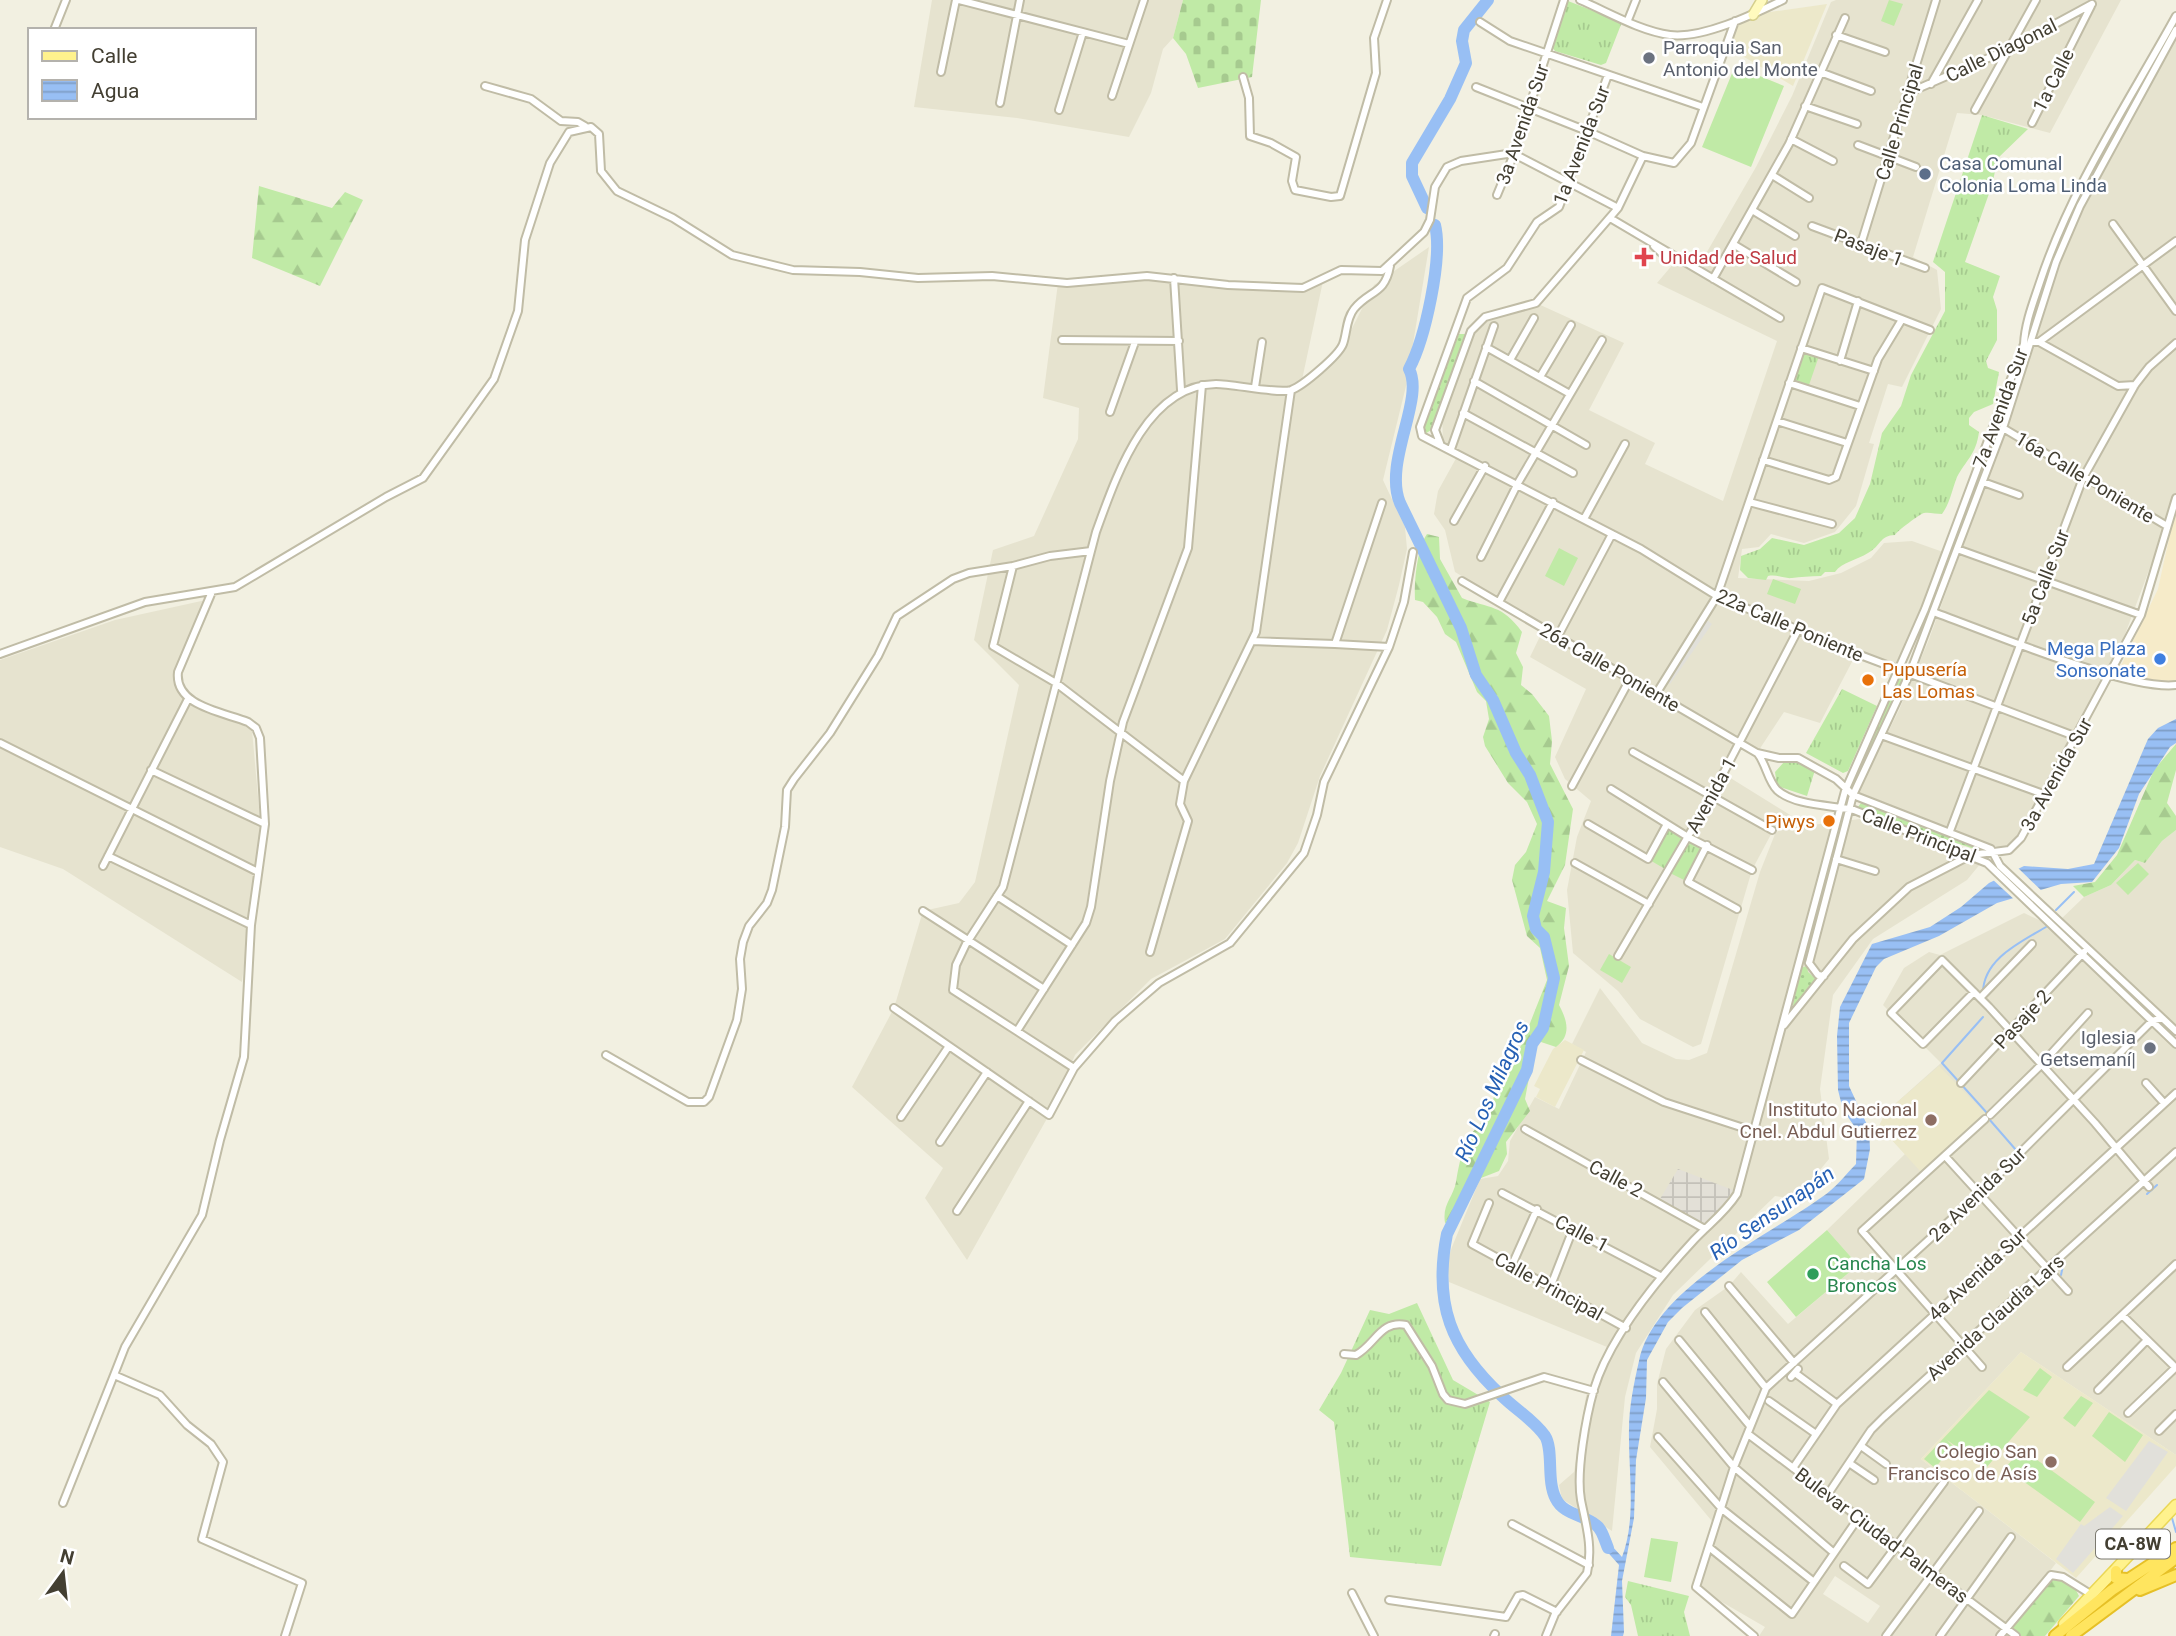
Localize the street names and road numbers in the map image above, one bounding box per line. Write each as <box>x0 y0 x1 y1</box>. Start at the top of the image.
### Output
street label: Calle Diagonal <box>1942 14 2061 87</box>
street label: 1a Calle <box>2028 45 2079 116</box>
street label: 3a Avenida Sur <box>1491 60 1554 187</box>
street label: Calle Principal <box>1871 61 1928 183</box>
street label: 1a Avenida Sur <box>1548 82 1615 208</box>
street label: Pasaje 1 <box>1831 224 1907 271</box>
street label: 7a Avenida Sur <box>1968 345 2033 471</box>
street label: 16a Calle Poniente <box>2011 427 2158 528</box>
street label: 5a Calle Sur <box>2017 526 2074 628</box>
street label: 22a Calle Poniente <box>1713 584 1867 667</box>
street label: 26a Calle Poniente <box>1536 618 1684 717</box>
street label: 3a Avenida Sur <box>2016 713 2097 835</box>
street label: Avenida 1 <box>1681 754 1742 837</box>
street label: Calle Principal <box>1858 803 1979 868</box>
street label: Pasaje 2 <box>1989 985 2055 1054</box>
street label: 2a Avenida Sur <box>1924 1142 2031 1246</box>
street label: Calle 2 <box>1585 1155 1647 1202</box>
street label: Calle 1 <box>1551 1210 1613 1257</box>
street label: 4a Avenida Sur <box>1923 1223 2032 1326</box>
street label: Calle Principal <box>1491 1247 1607 1326</box>
street label: Avenida Claudia Lars <box>1922 1250 2069 1385</box>
street label: Bulevar Ciudad Palmeras <box>1790 1463 1973 1608</box>
road number: CA-8W <box>2096 1530 2170 1559</box>

